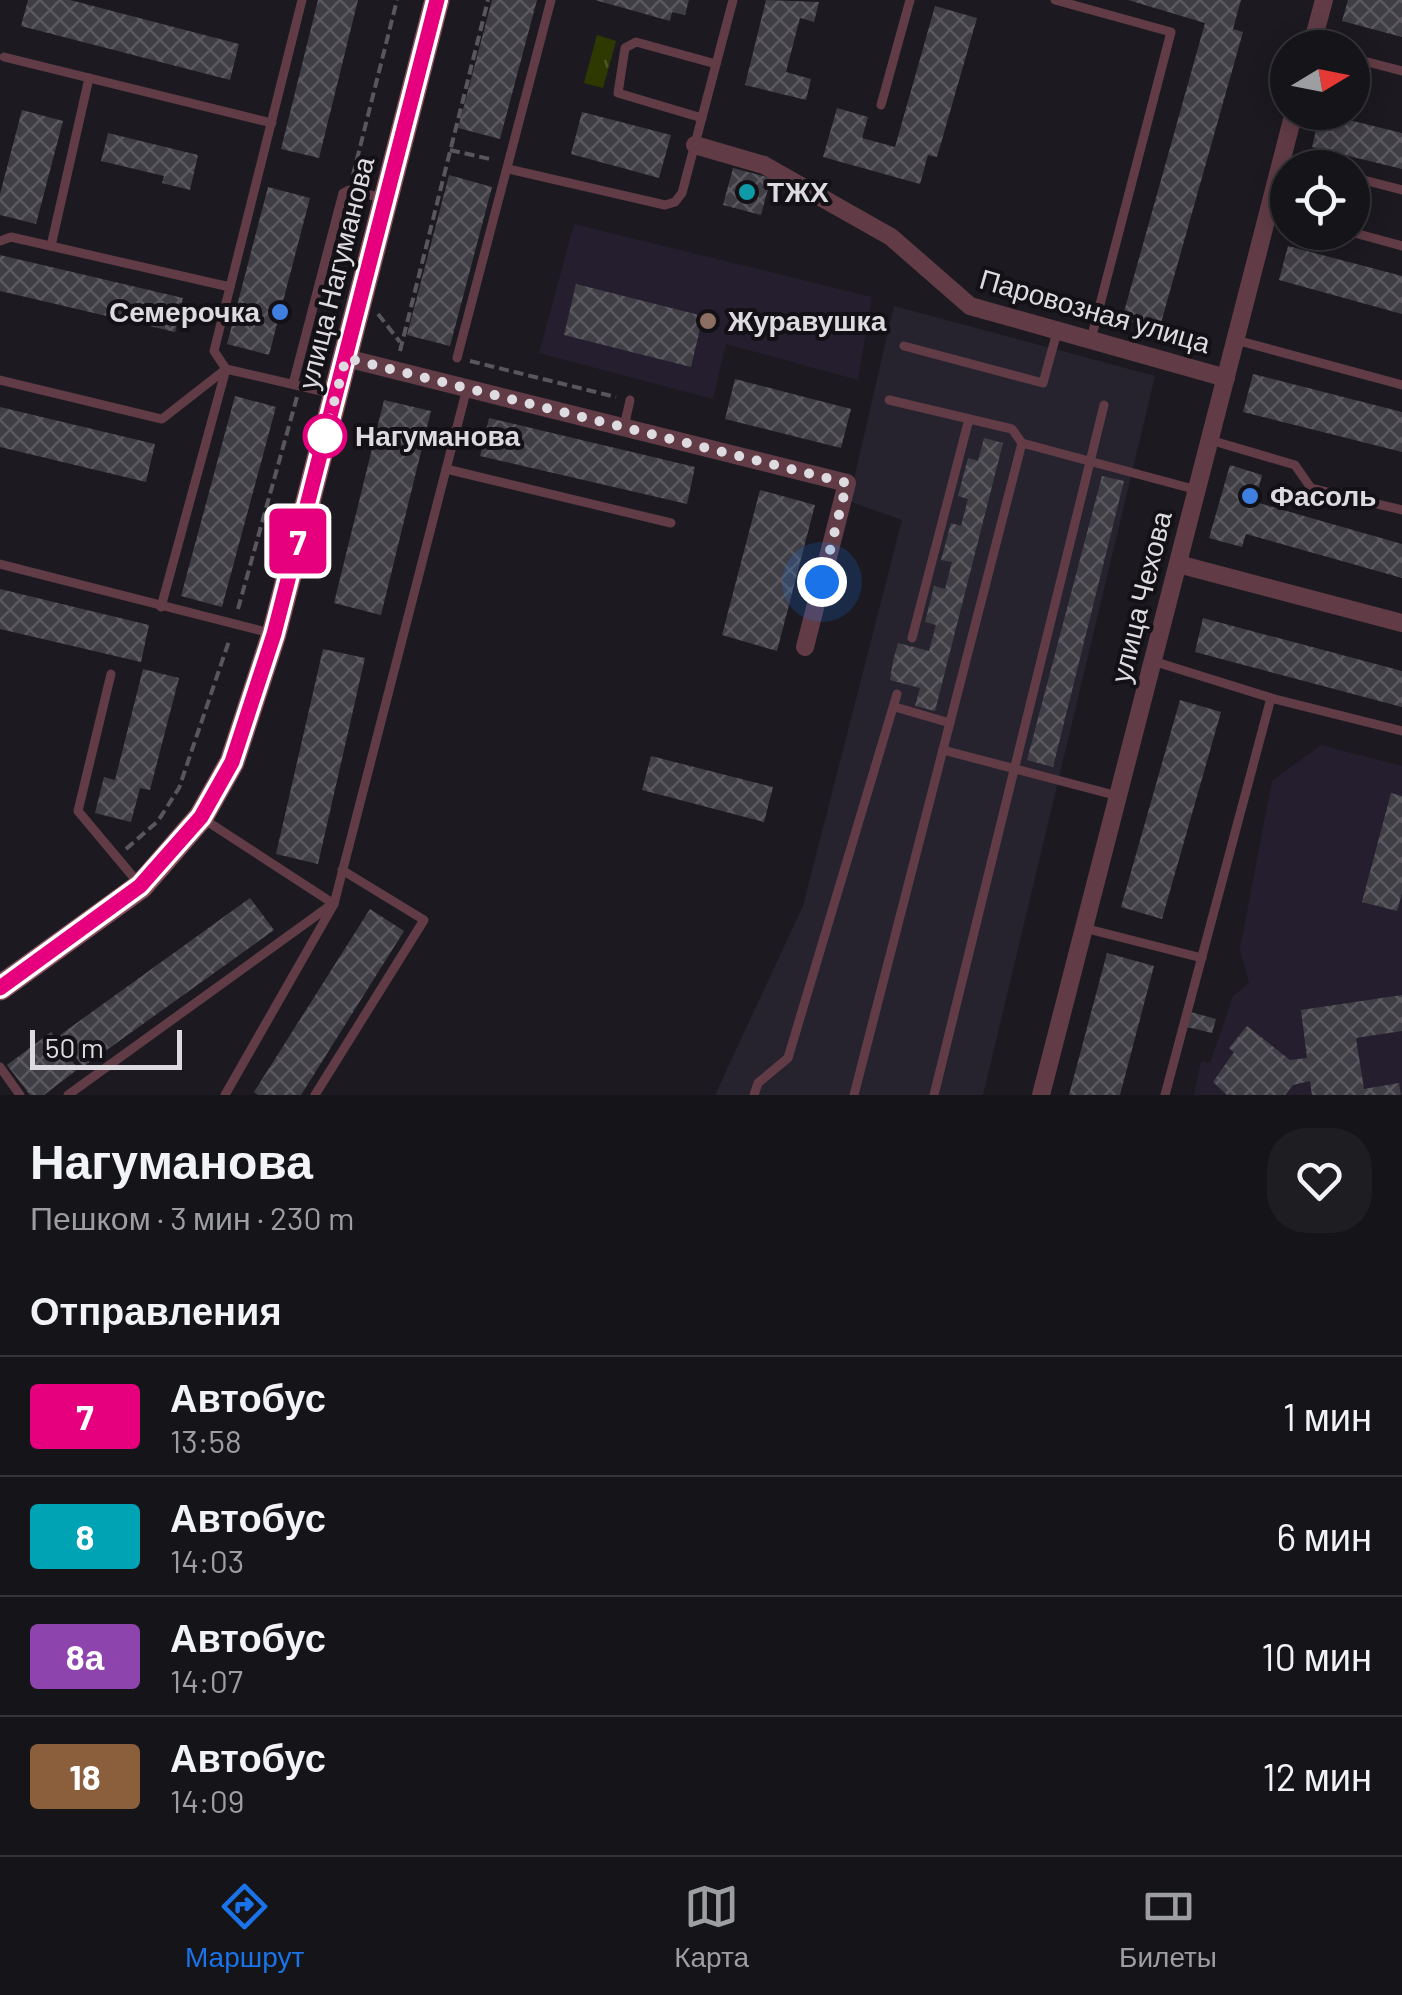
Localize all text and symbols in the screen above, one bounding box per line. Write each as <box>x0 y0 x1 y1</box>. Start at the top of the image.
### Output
north arrow <box>1270 30 1370 130</box>
map controls <box>1270 30 1370 250</box>
button: locate <box>1270 150 1370 250</box>
street label: улица Нагуманова <box>290 153 380 392</box>
place label: ТЖХ <box>767 174 829 208</box>
marker: ТЖХ <box>736 181 758 203</box>
street label: Паровозная улица <box>976 261 1215 359</box>
place label: Семерочка <box>109 294 260 328</box>
marker: Семерочка <box>269 301 291 323</box>
place label: Журавушка <box>727 303 887 337</box>
marker: Журавушка <box>697 310 719 332</box>
marker: Нагуманова <box>304 415 346 457</box>
place label: Нагуманова <box>355 418 520 452</box>
place label: Фасоль <box>1270 478 1376 512</box>
marker: Фасоль <box>1239 485 1261 507</box>
street label: улица Чехова <box>1102 507 1178 686</box>
line badge: 7 <box>266 508 330 574</box>
text: 7 <box>289 520 307 562</box>
your location <box>797 557 847 607</box>
scale bar <box>30 1025 182 1070</box>
text: 50 m <box>45 1030 104 1064</box>
button: heart <box>1267 1128 1372 1233</box>
text: Нагуманова <box>30 1131 313 1189</box>
text: Пешком · 3 мин · 230 m <box>30 1198 354 1236</box>
text: Отправления <box>30 1287 282 1333</box>
text: Автобус <box>170 1374 326 1420</box>
text: 1 мин <box>1283 1393 1372 1439</box>
text: 7 <box>76 1395 94 1437</box>
text: 13:58 <box>170 1421 242 1459</box>
text: Автобус <box>170 1494 326 1540</box>
text: 6 мин <box>1276 1513 1372 1559</box>
text: 8 <box>76 1515 94 1557</box>
text: 14:03 <box>170 1541 244 1579</box>
text: Автобус <box>170 1614 326 1660</box>
text: 10 мин <box>1261 1633 1372 1679</box>
text: 8а <box>66 1635 104 1677</box>
text: 14:07 <box>170 1661 243 1699</box>
text: Автобус <box>170 1734 326 1780</box>
text: 12 мин <box>1262 1753 1372 1799</box>
text: 18 <box>69 1755 101 1797</box>
text: 14:09 <box>170 1781 244 1819</box>
tab: Маршрут <box>185 1879 304 1974</box>
tab: Карта <box>674 1879 749 1974</box>
tab: Билеты <box>1119 1879 1217 1974</box>

